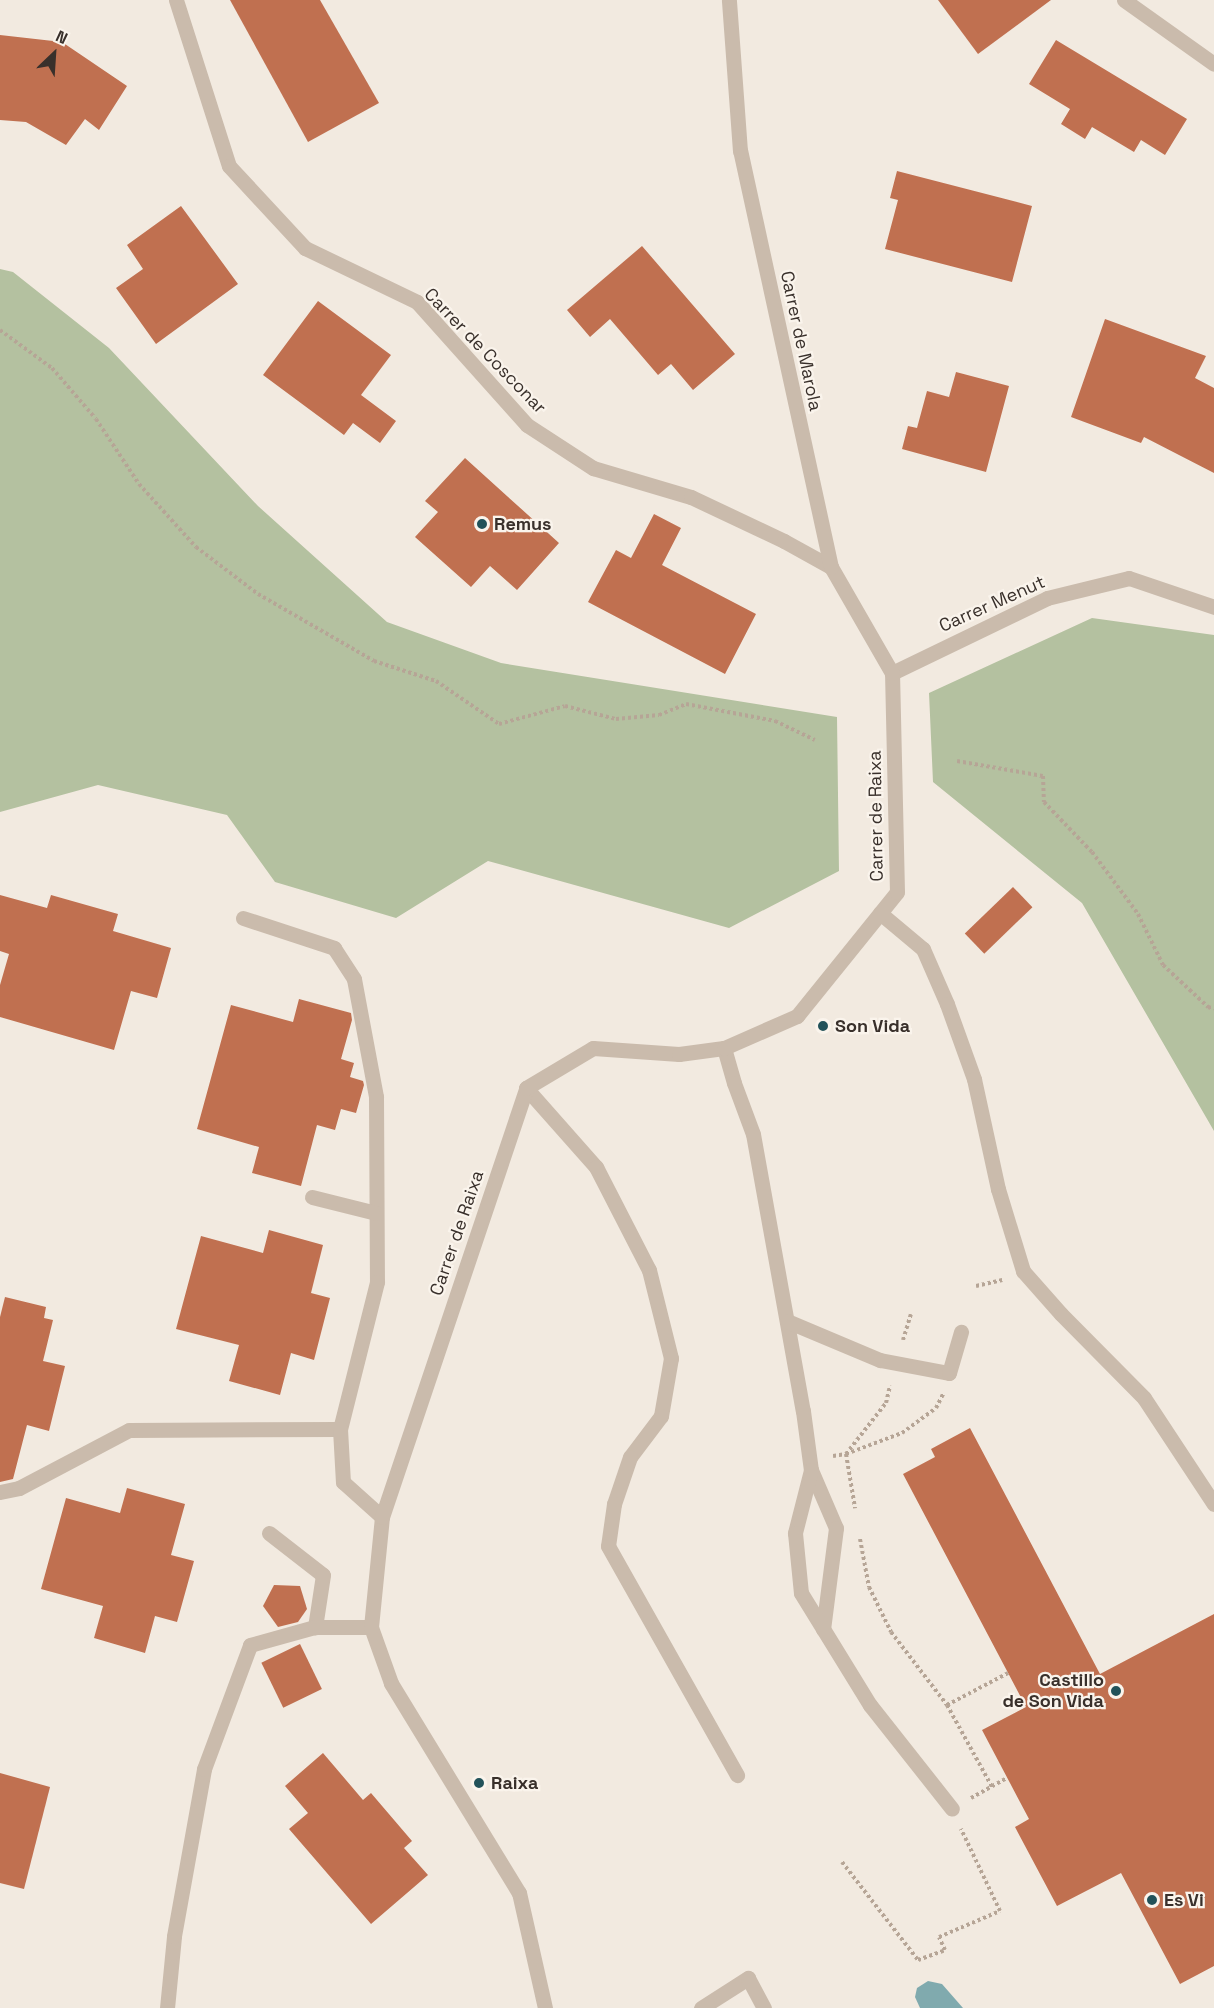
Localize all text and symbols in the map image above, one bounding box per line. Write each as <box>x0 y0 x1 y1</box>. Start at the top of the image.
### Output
north arrow <box>24 24 84 84</box>
text: N <box>53 25 71 49</box>
street label: Carrer de Marola <box>776 269 826 413</box>
street label: Carrer de Cosconar <box>419 284 551 418</box>
place label: Remus <box>494 513 552 535</box>
marker: Remus <box>475 517 489 531</box>
street label: Carrer Menut <box>936 571 1048 637</box>
street label: Carrer de Raixa <box>864 750 888 882</box>
place label: Son Vida <box>835 1015 910 1037</box>
marker: Son Vida <box>816 1019 830 1033</box>
street label: Carrer de Raixa <box>425 1168 489 1298</box>
place label: Castillo de Son Vida <box>1002 1670 1104 1712</box>
marker: Castillo de Son Vida <box>1109 1684 1123 1698</box>
place label: Raixa <box>491 1772 538 1794</box>
marker: Raixa <box>472 1776 486 1790</box>
place label: Es Vi <box>1164 1889 1204 1911</box>
marker: Es Vi <box>1145 1893 1159 1907</box>

